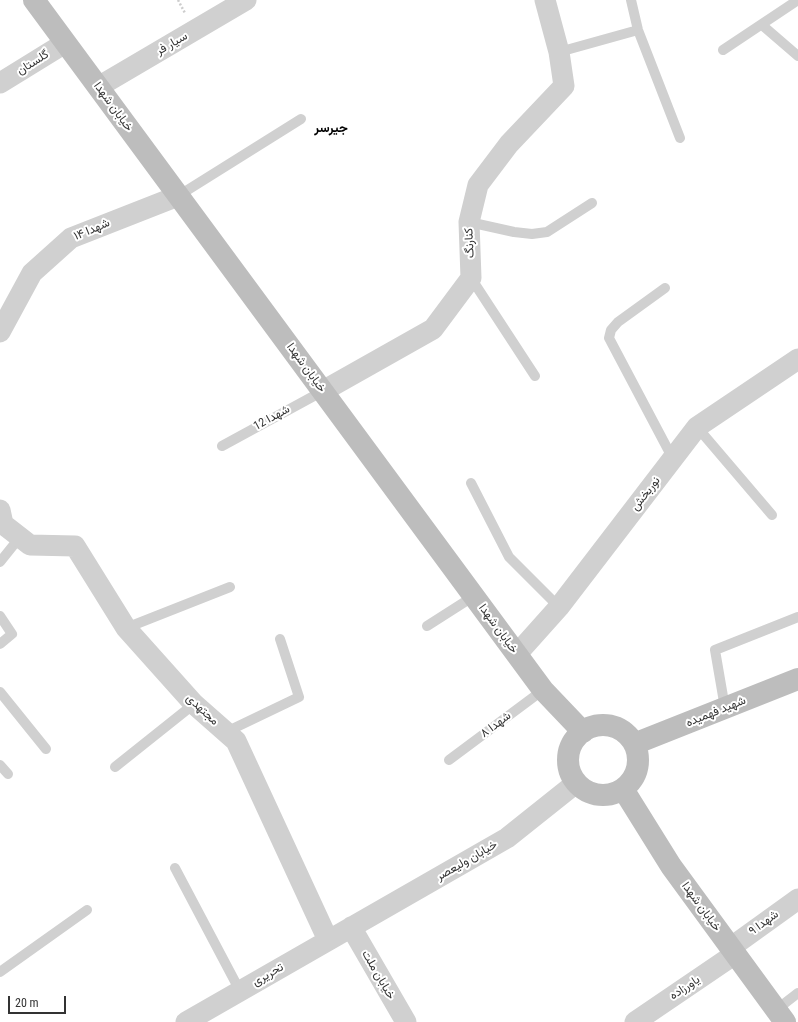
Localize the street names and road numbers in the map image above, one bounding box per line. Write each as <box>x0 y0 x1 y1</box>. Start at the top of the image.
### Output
street label: سیار فر <box>154 29 190 59</box>
street label: گلستان <box>14 48 52 78</box>
street label: خیابان شهدا <box>90 79 136 135</box>
street label: شهدا ۱۴ <box>72 216 112 244</box>
street label: کنارنگ <box>462 227 478 259</box>
street label: خیابان شهدا <box>283 340 329 396</box>
street label: شهدا 12 <box>251 402 293 434</box>
street label: نوربخش <box>628 474 664 514</box>
street label: خیابان شهدا <box>475 601 521 657</box>
street label: مجتهدی <box>183 691 221 729</box>
street label: شهید فهمیده <box>684 693 748 731</box>
street label: شهدا ۸ <box>478 709 514 741</box>
street label: خیابان ولیعصر <box>434 838 500 884</box>
street label: خیابان شهدا <box>678 879 724 935</box>
street label: شهدا ۹ <box>746 907 782 939</box>
street label: خیابان ملت <box>358 948 398 1002</box>
street label: تحریری <box>250 960 286 990</box>
street label: یاورزاده <box>667 973 703 1003</box>

